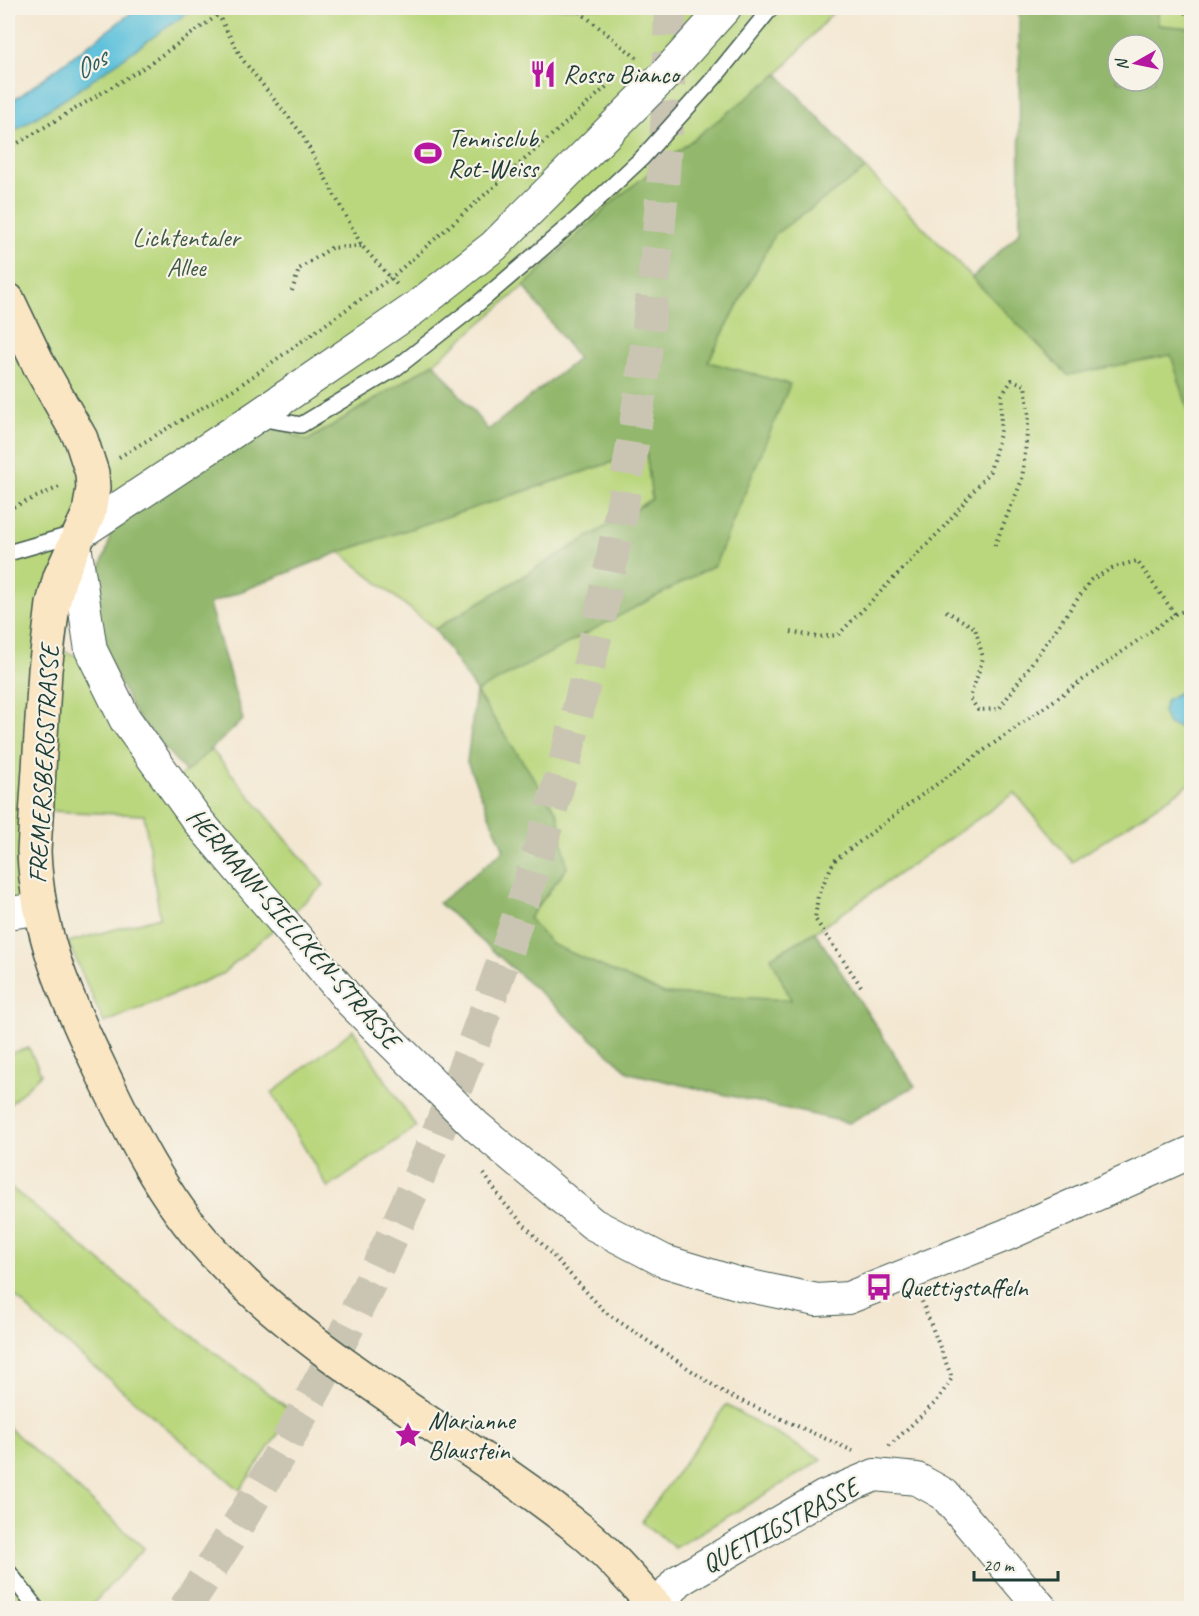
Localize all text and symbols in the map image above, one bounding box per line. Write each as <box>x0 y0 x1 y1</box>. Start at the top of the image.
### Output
north arrow <box>1106 33 1166 93</box>
water label: Oos <box>67 38 117 87</box>
text: N <box>1111 56 1133 72</box>
place label: Rosso Bianco <box>563 58 682 91</box>
restaurant icon: Rosso Bianco <box>528 59 558 89</box>
place label: Tennisclub Rot-Weiss <box>448 122 540 185</box>
sports icon: Tennisclub Rot-Weiss <box>413 138 443 168</box>
park label: Lichtentaler Allee <box>132 221 242 284</box>
street label: FREMERSBERGSTRASSE <box>21 640 66 884</box>
street label: HERMANN-SIELCKEN-STRASSE <box>180 801 410 1059</box>
place label: Quettigstaffeln <box>899 1271 1029 1304</box>
bus stop icon: Quettigstaffeln <box>864 1272 894 1302</box>
place label: Marianne Blaustein <box>428 1404 517 1467</box>
place icon: Marianne Blaustein <box>393 1420 423 1450</box>
street label: QUETTIGSTRASSE <box>696 1469 867 1580</box>
scale bar <box>974 1544 1058 1582</box>
text: 20 m <box>983 1554 1016 1576</box>

